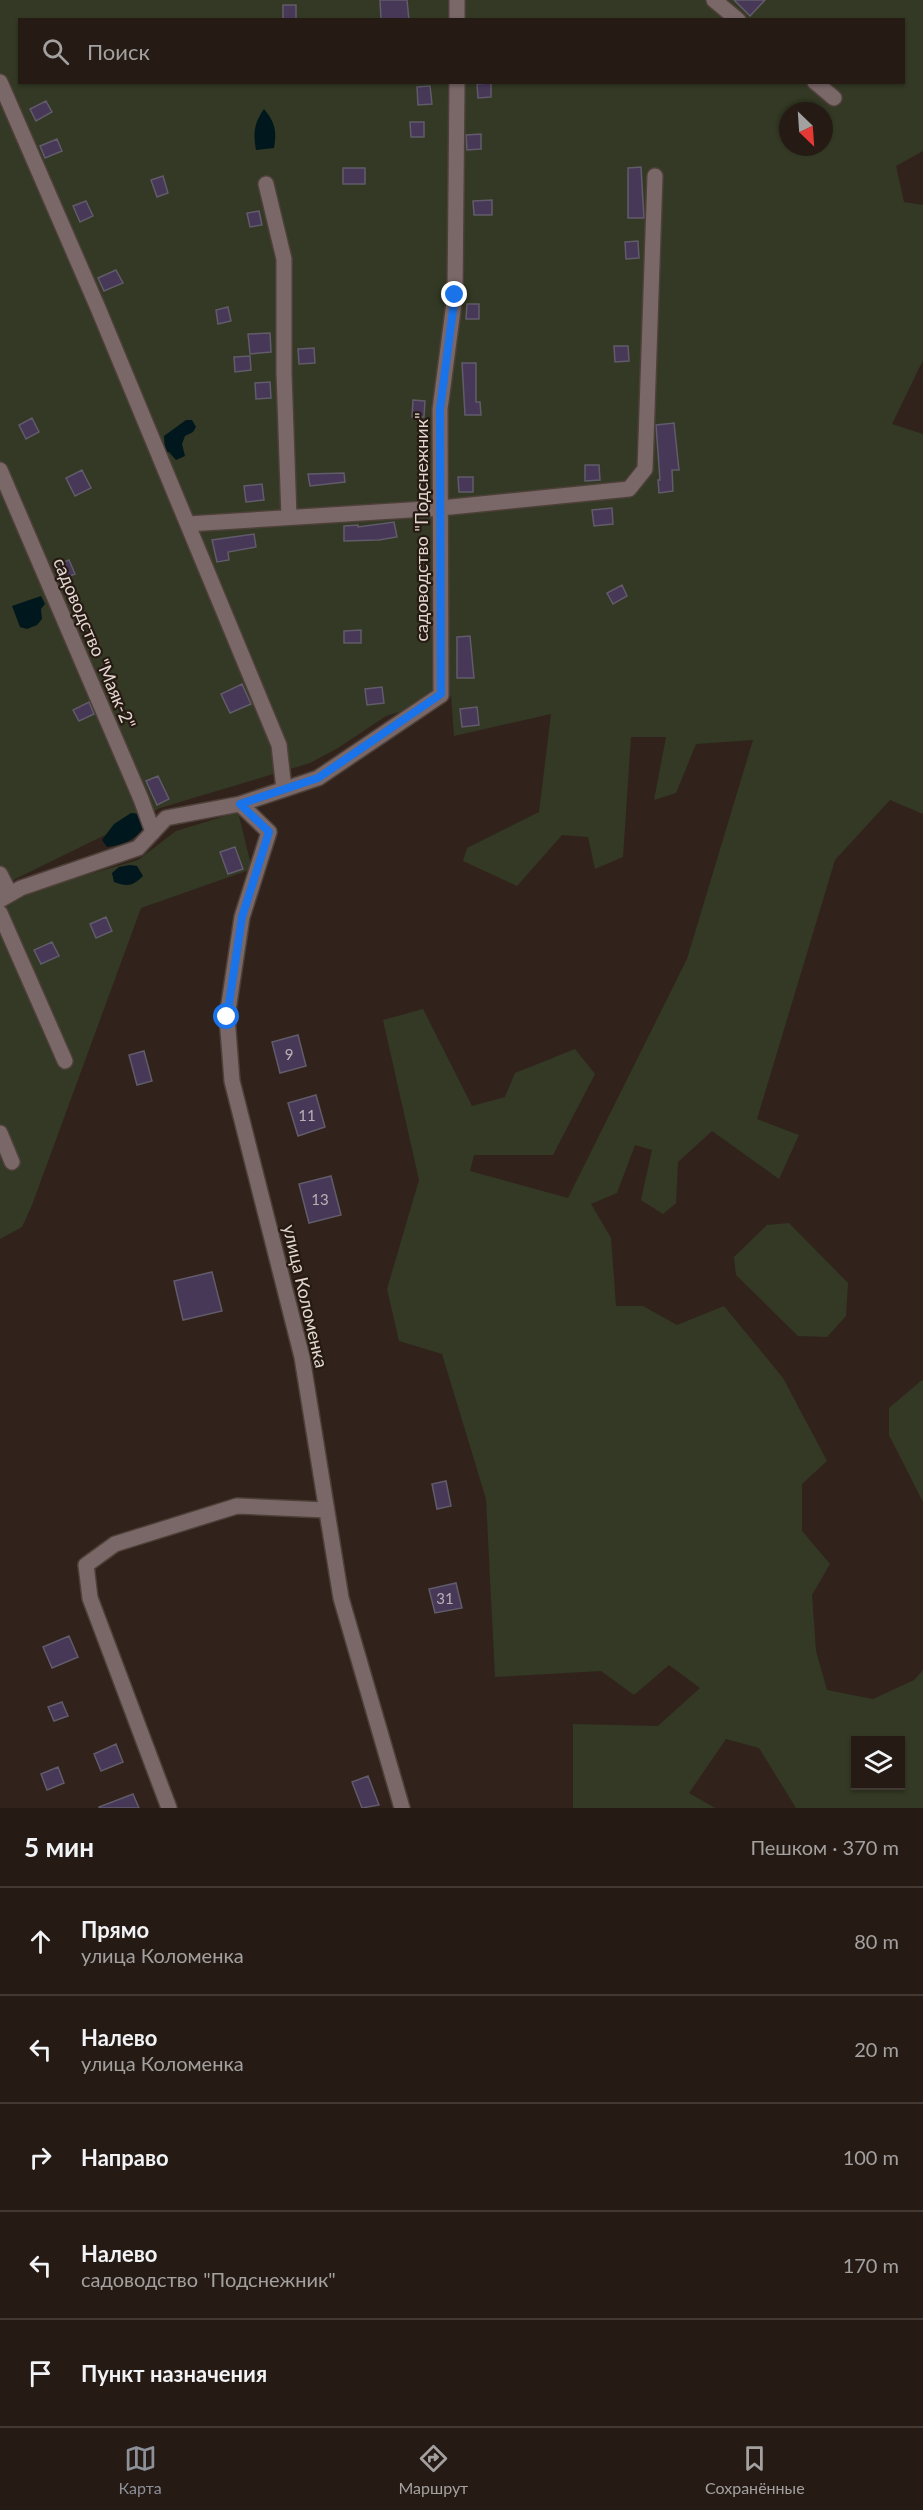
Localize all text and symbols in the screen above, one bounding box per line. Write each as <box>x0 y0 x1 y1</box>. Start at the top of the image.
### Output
search box <box>18 18 905 84</box>
icon: search <box>39 35 72 68</box>
text: Поиск <box>87 38 150 65</box>
north arrow <box>779 102 833 156</box>
route end <box>441 281 467 307</box>
street label: садоводство "Подснежник" <box>410 412 432 642</box>
street label: садоводство "Маяк-2" <box>49 554 141 732</box>
route start <box>213 1003 239 1029</box>
house number: 9 <box>285 1045 293 1063</box>
house number: 11 <box>298 1106 316 1124</box>
house number: 13 <box>311 1190 329 1208</box>
street label: улица Коломенка <box>279 1222 333 1370</box>
house number: 31 <box>436 1589 454 1607</box>
map controls <box>851 1736 905 1790</box>
button: layers <box>851 1736 905 1790</box>
text: 5 мин <box>24 1831 94 1863</box>
text: Пешком · 370 m <box>750 1835 899 1859</box>
text: Прямо <box>81 1916 149 1943</box>
icon: ahead <box>24 1925 57 1958</box>
text: 80 m <box>854 1929 899 1953</box>
text: улица Коломенка <box>81 1943 244 1967</box>
text: Налево <box>81 2024 157 2051</box>
icon: left <box>24 2033 57 2066</box>
text: 20 m <box>854 2037 899 2061</box>
text: улица Коломенка <box>81 2051 244 2075</box>
icon: right <box>24 2141 57 2174</box>
text: Направо <box>81 2144 169 2171</box>
text: 100 m <box>843 2145 899 2169</box>
text: Налево <box>81 2240 157 2267</box>
icon: left <box>24 2249 57 2282</box>
text: 170 m <box>843 2253 899 2277</box>
text: садоводство "Подснежник" <box>81 2267 336 2291</box>
icon: arrive <box>24 2357 57 2390</box>
text: Пункт назначения <box>81 2360 267 2387</box>
tab: Карта <box>118 2442 162 2497</box>
tab: Маршрут <box>398 2442 468 2497</box>
tab: Сохранённые <box>705 2442 805 2497</box>

